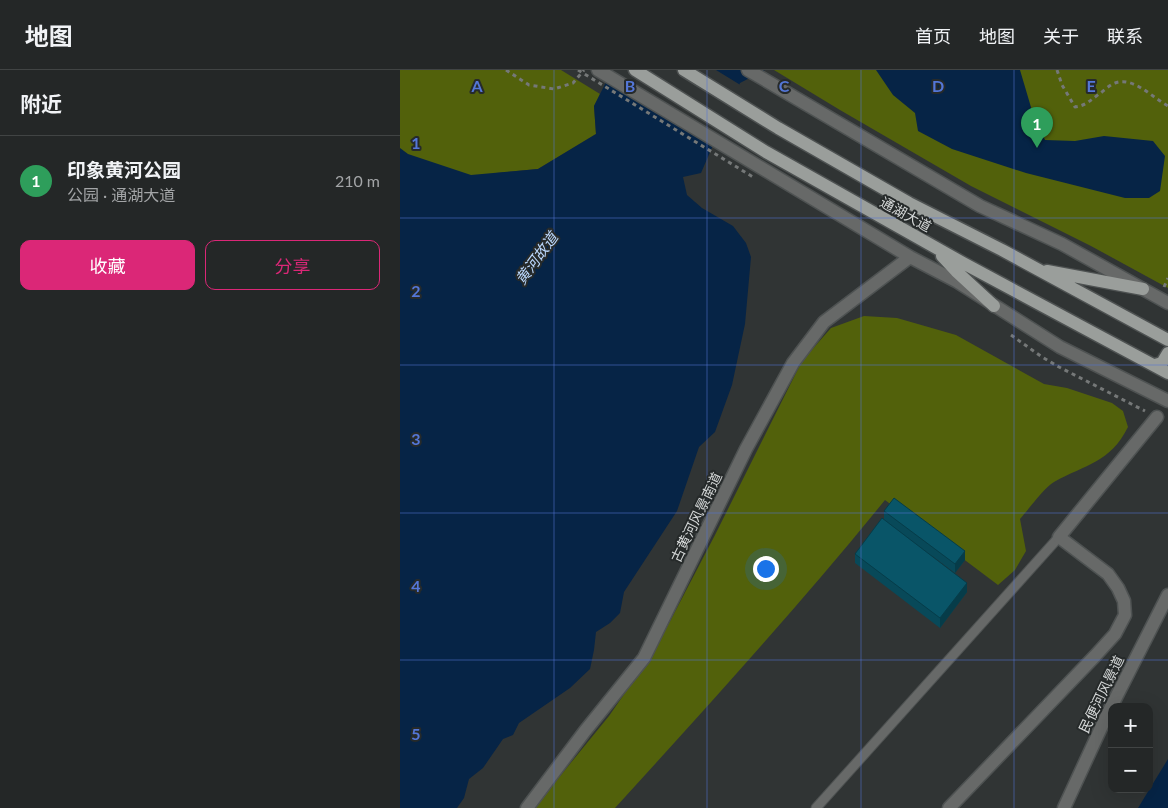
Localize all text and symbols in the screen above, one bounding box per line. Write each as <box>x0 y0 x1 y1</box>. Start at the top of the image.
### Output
text: 地图 <box>25 21 73 50</box>
text: 首页 <box>915 25 951 47</box>
text: 地图 <box>979 25 1015 47</box>
text: 关于 <box>1043 25 1079 47</box>
text: 联系 <box>1107 25 1143 47</box>
text: A <box>470 76 483 95</box>
text: B <box>625 76 635 95</box>
text: C <box>779 76 790 95</box>
text: D <box>932 76 944 95</box>
text: E <box>1086 76 1096 95</box>
text: 附近 <box>20 91 62 116</box>
pin: 1 <box>1021 107 1053 148</box>
text: 1 <box>411 133 421 152</box>
text: 印象黄河公园 <box>67 158 181 181</box>
text: 1 <box>31 171 41 190</box>
text: 210 m <box>335 171 380 190</box>
text: 公园 · 通湖大道 <box>67 185 175 204</box>
street label: 通湖大道 <box>877 193 935 235</box>
water label: 黄河故道 <box>511 227 562 288</box>
button: 收藏 <box>20 240 195 290</box>
button: 分享 <box>205 240 380 290</box>
text: 2 <box>411 281 421 300</box>
text: 3 <box>411 429 421 448</box>
street label: 古黄河风景南道 <box>667 469 725 565</box>
your location <box>753 556 779 582</box>
text: 4 <box>411 576 421 595</box>
street label: 民便河风景道 <box>1075 653 1127 735</box>
map controls <box>1108 703 1153 793</box>
button: + <box>1108 703 1153 748</box>
text: 5 <box>411 724 421 743</box>
button: − <box>1108 748 1153 793</box>

